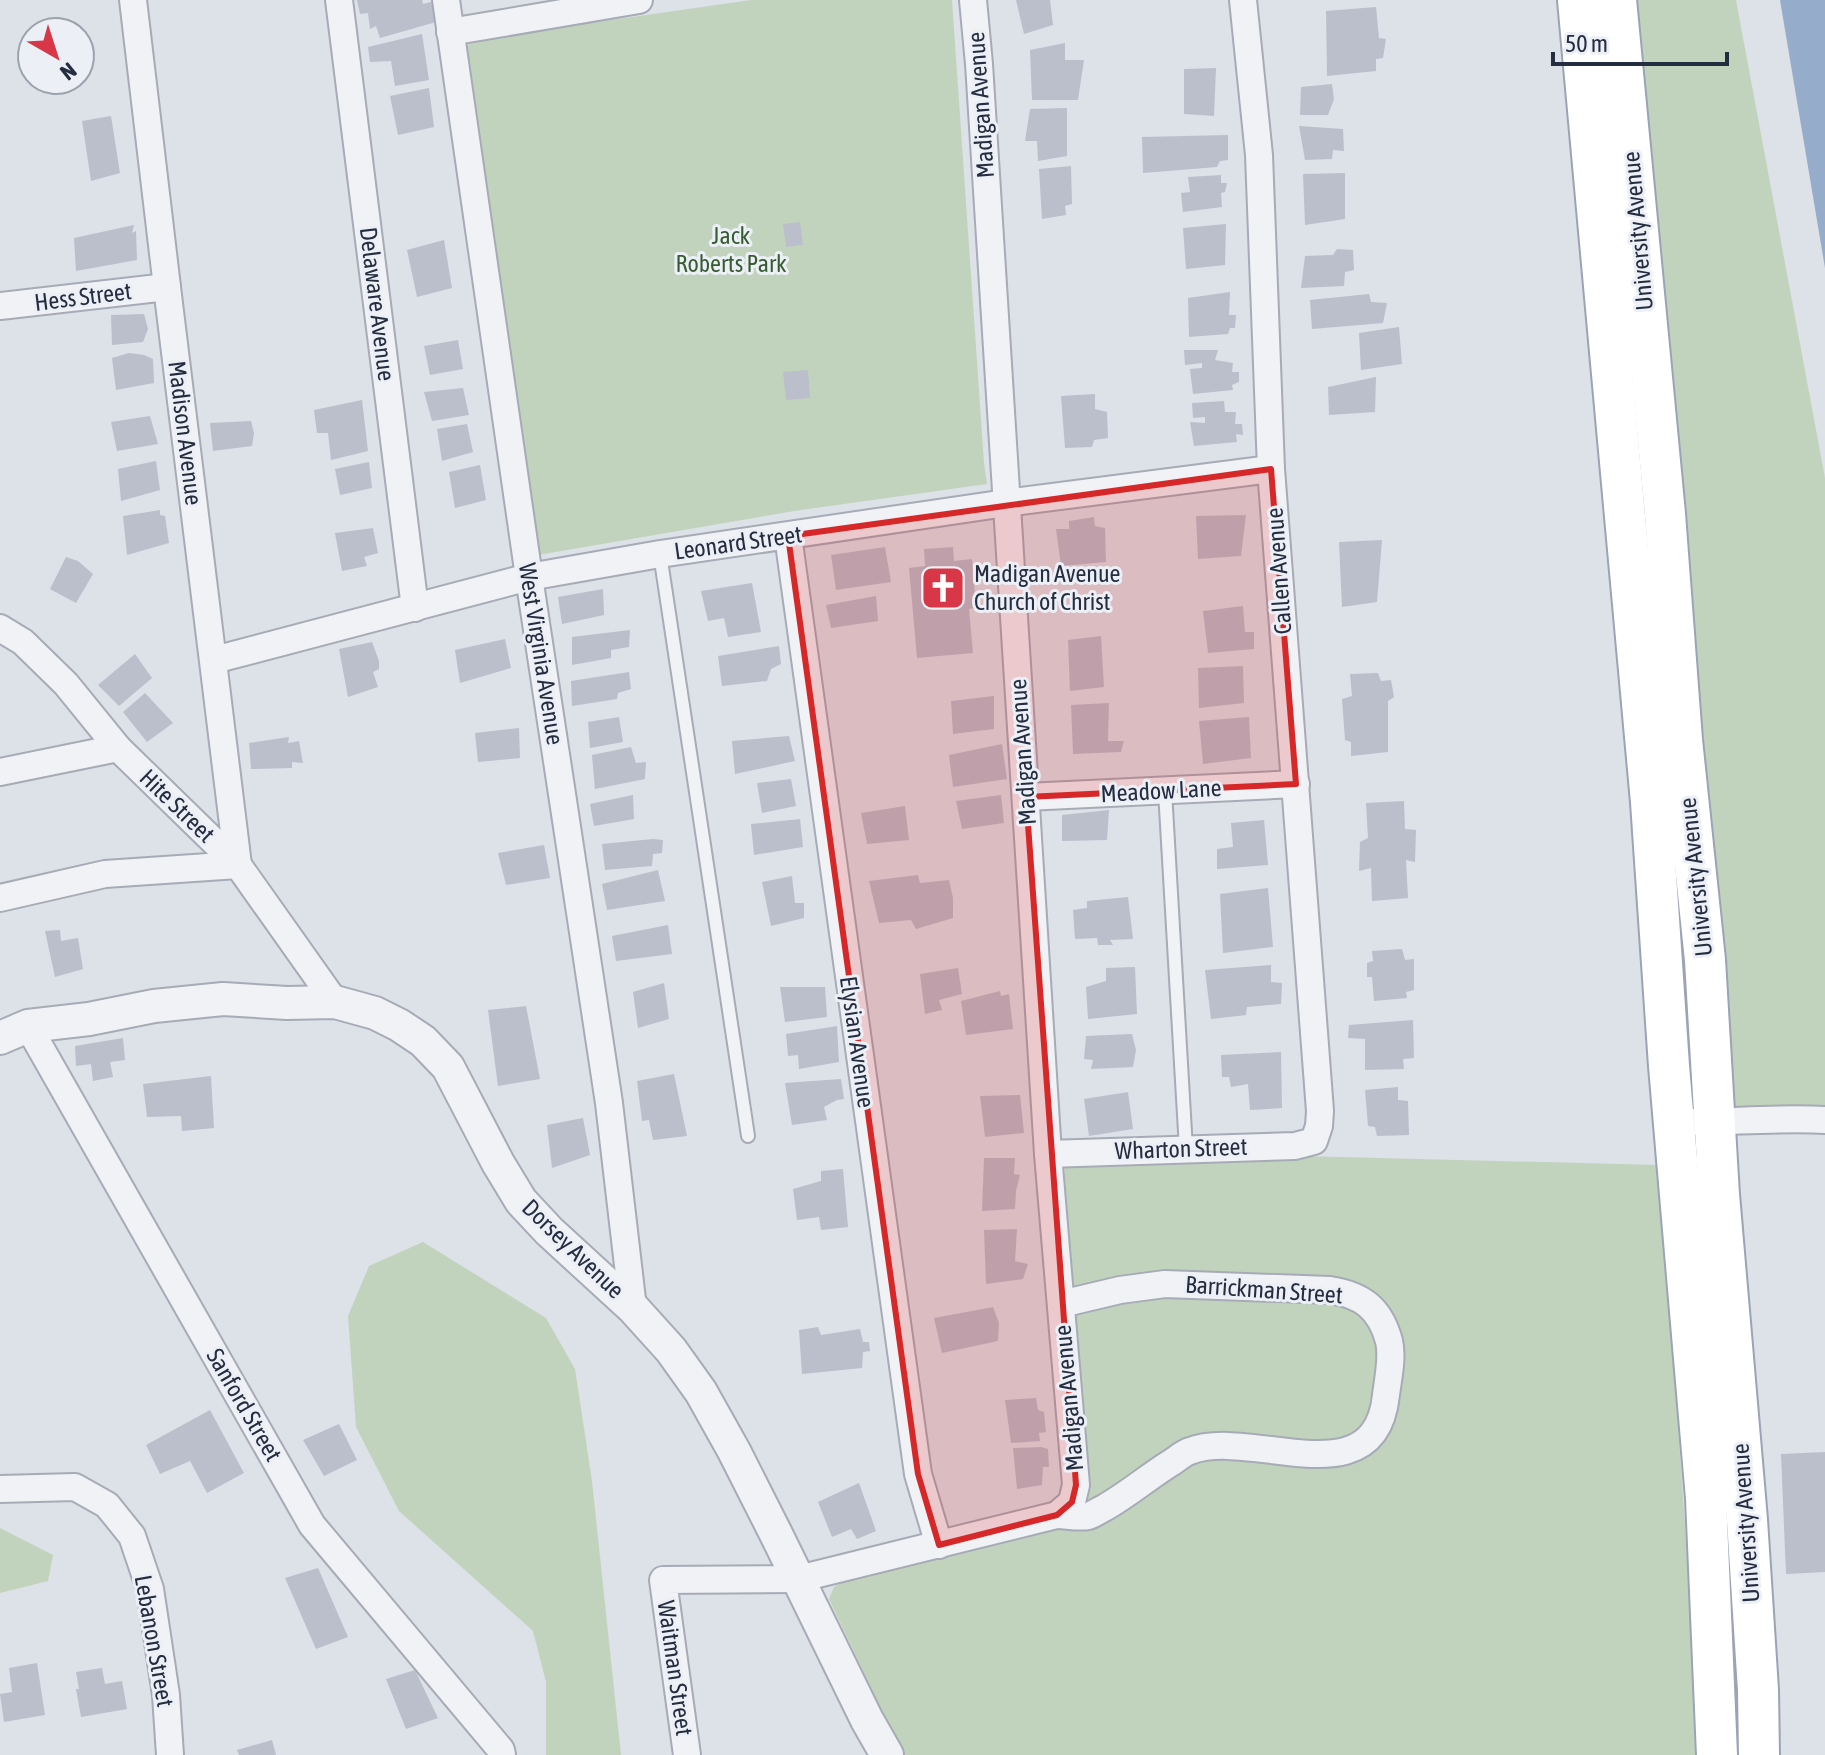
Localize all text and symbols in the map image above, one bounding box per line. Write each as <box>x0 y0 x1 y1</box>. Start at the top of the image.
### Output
north arrow <box>16 16 96 96</box>
scale bar <box>1553 16 1727 66</box>
text: 50 m <box>1565 30 1608 57</box>
street label: Madigan Avenue <box>962 31 999 179</box>
text: N <box>55 57 82 86</box>
street label: University Avenue <box>1617 150 1658 312</box>
park label: Jack Roberts Park <box>675 222 787 277</box>
street label: Delaware Avenue <box>355 225 400 382</box>
street label: Hess Street <box>33 277 133 316</box>
street label: Madison Avenue <box>163 359 208 507</box>
street label: Callen Avenue <box>1261 507 1296 635</box>
street label: Leonard Street <box>672 520 804 565</box>
place label: Madigan Avenue Church of Christ <box>974 560 1121 615</box>
street label: West Virginia Avenue <box>514 561 569 747</box>
church icon: Madigan Avenue Church of Christ <box>919 564 967 612</box>
street label: Madigan Avenue <box>1004 678 1041 826</box>
street label: Hite Street <box>135 764 220 848</box>
street label: Meadow Lane <box>1100 774 1222 807</box>
street label: University Avenue <box>1674 796 1717 958</box>
street label: Elysian Avenue <box>835 974 880 1110</box>
street label: Wharton Street <box>1114 1133 1248 1164</box>
street label: Dorsey Avenue <box>517 1194 630 1304</box>
street label: Barrickman Street <box>1184 1271 1344 1308</box>
street label: Madigan Avenue <box>1049 1324 1088 1472</box>
street label: Sanford Street <box>201 1344 287 1466</box>
street label: University Avenue <box>1726 1443 1765 1604</box>
street label: Lebanon Street <box>130 1573 179 1709</box>
street label: Waitman Street <box>653 1599 698 1737</box>

